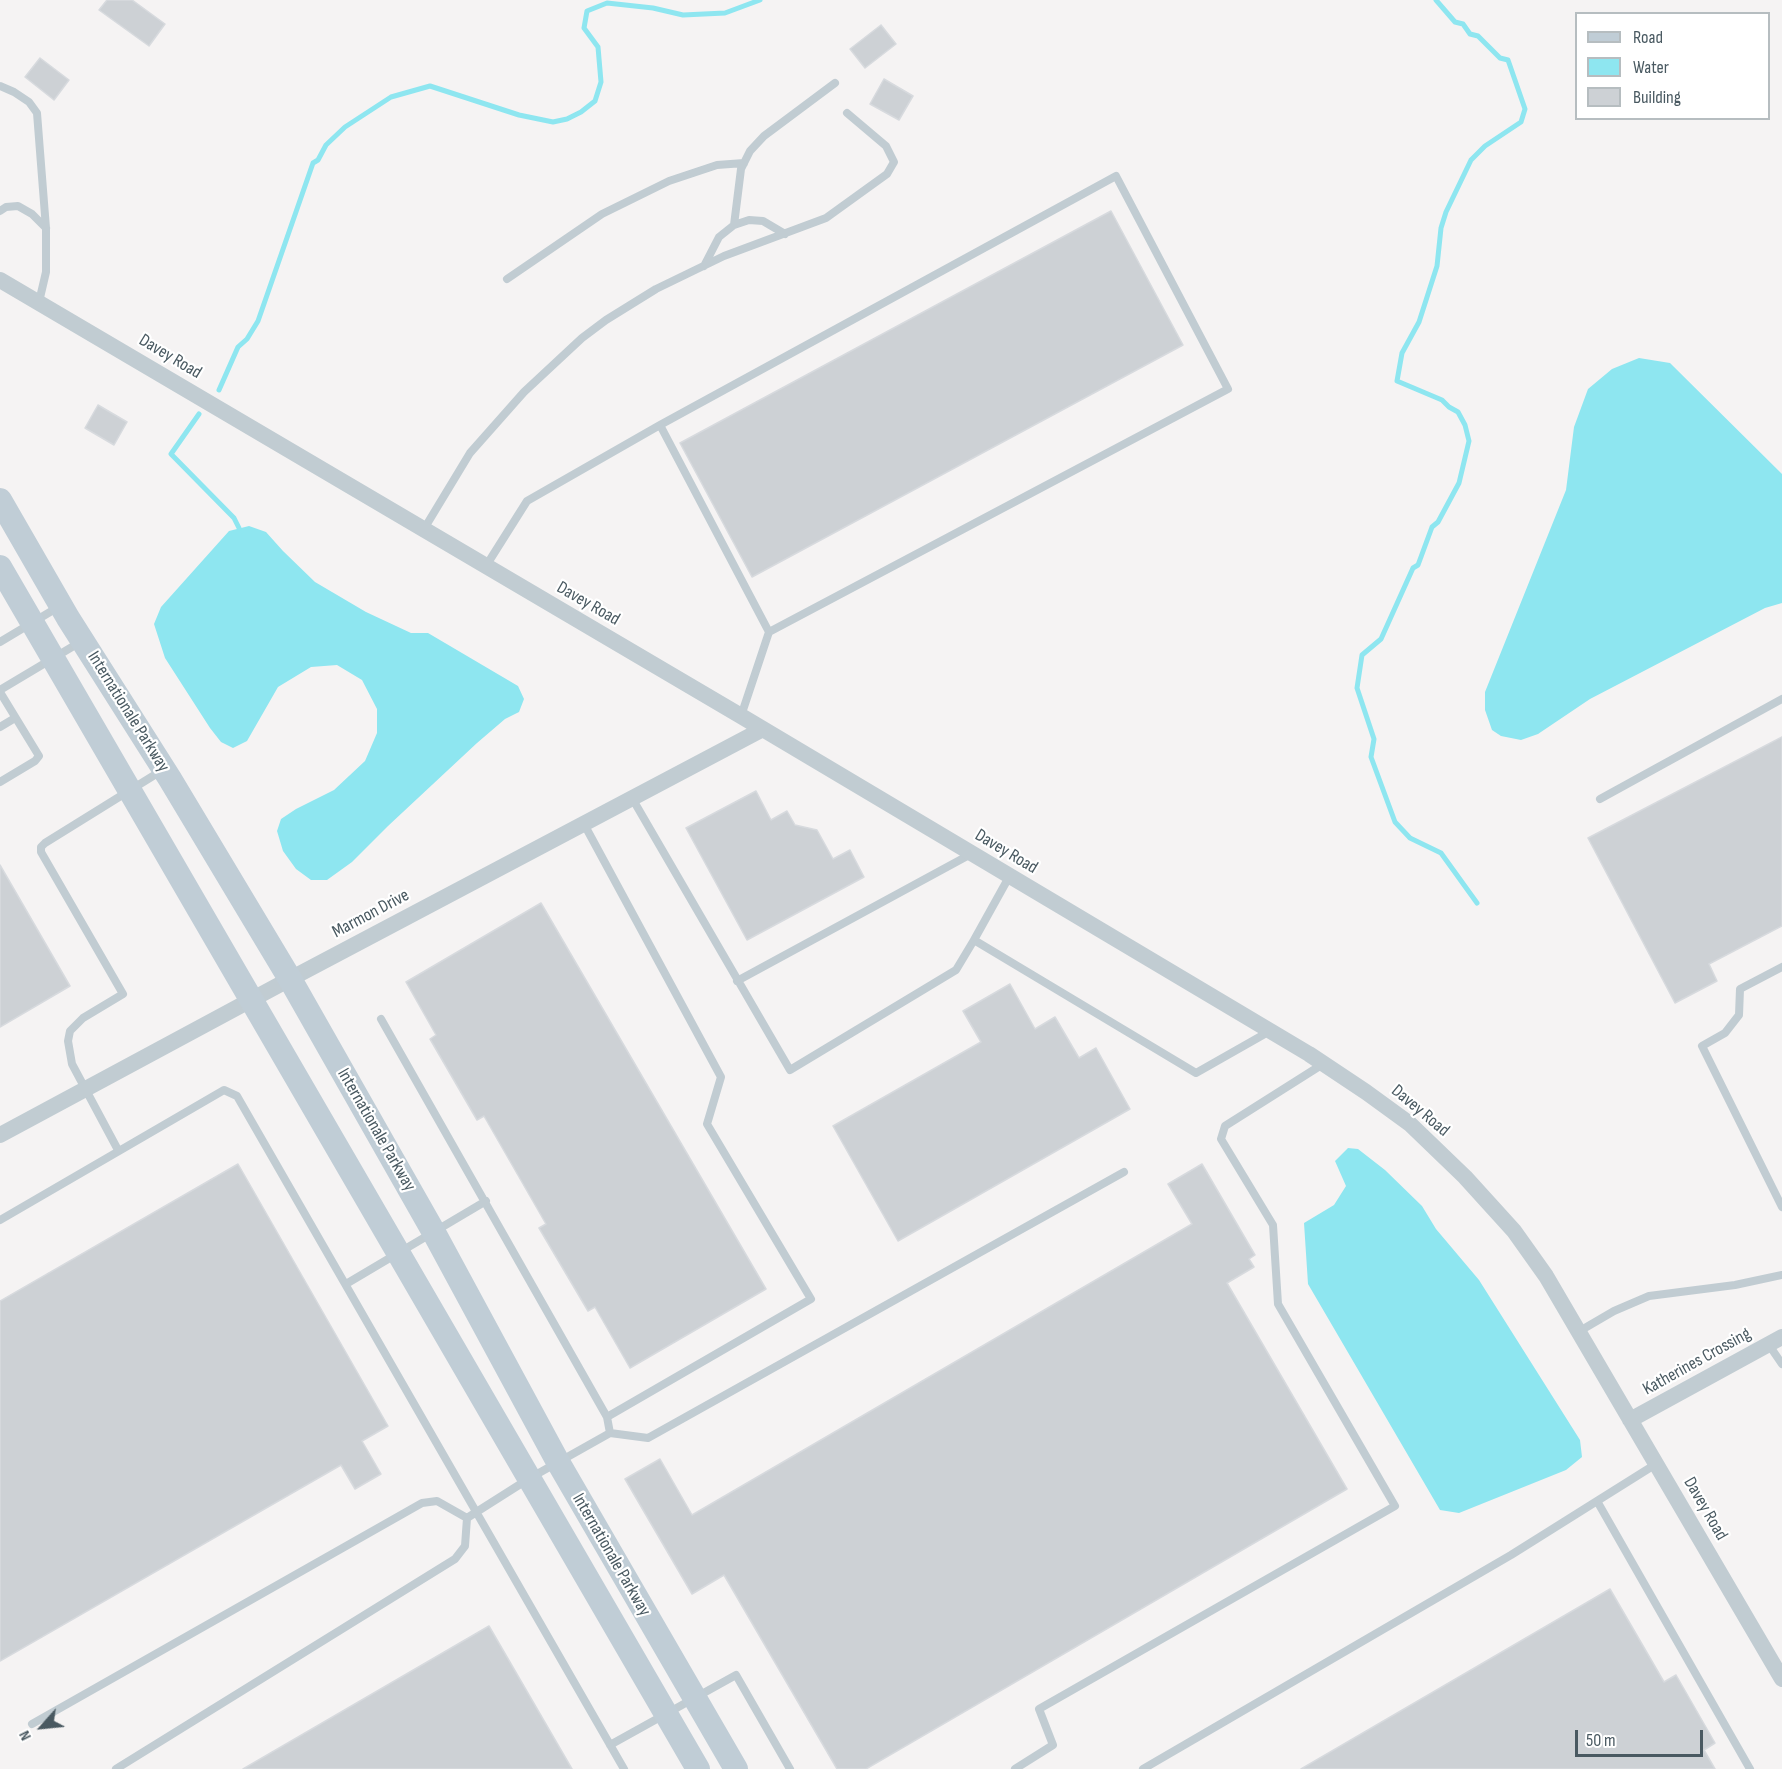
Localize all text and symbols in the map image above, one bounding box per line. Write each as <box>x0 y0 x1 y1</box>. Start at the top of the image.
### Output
legend <box>1575 12 1770 120</box>
text: Road <box>1633 27 1663 48</box>
text: Water <box>1633 57 1669 78</box>
text: Building <box>1633 87 1681 108</box>
street label: Davey Road <box>135 330 205 384</box>
street label: Davey Road <box>553 577 623 631</box>
street label: Internationale Parkway <box>82 648 174 776</box>
street label: Davey Road <box>971 825 1041 879</box>
street label: Marmon Drive <box>329 885 413 943</box>
street label: Internationale Parkway <box>332 1065 420 1195</box>
street label: Davey Road <box>1387 1080 1453 1142</box>
street label: Katherines Crossing <box>1639 1323 1755 1401</box>
street label: Davey Road <box>1678 1474 1732 1544</box>
street label: Internationale Parkway <box>567 1490 655 1620</box>
north arrow <box>12 1697 72 1757</box>
scale bar <box>1578 1718 1706 1756</box>
text: N <box>15 1727 36 1744</box>
text: 50 m <box>1586 1730 1616 1751</box>

